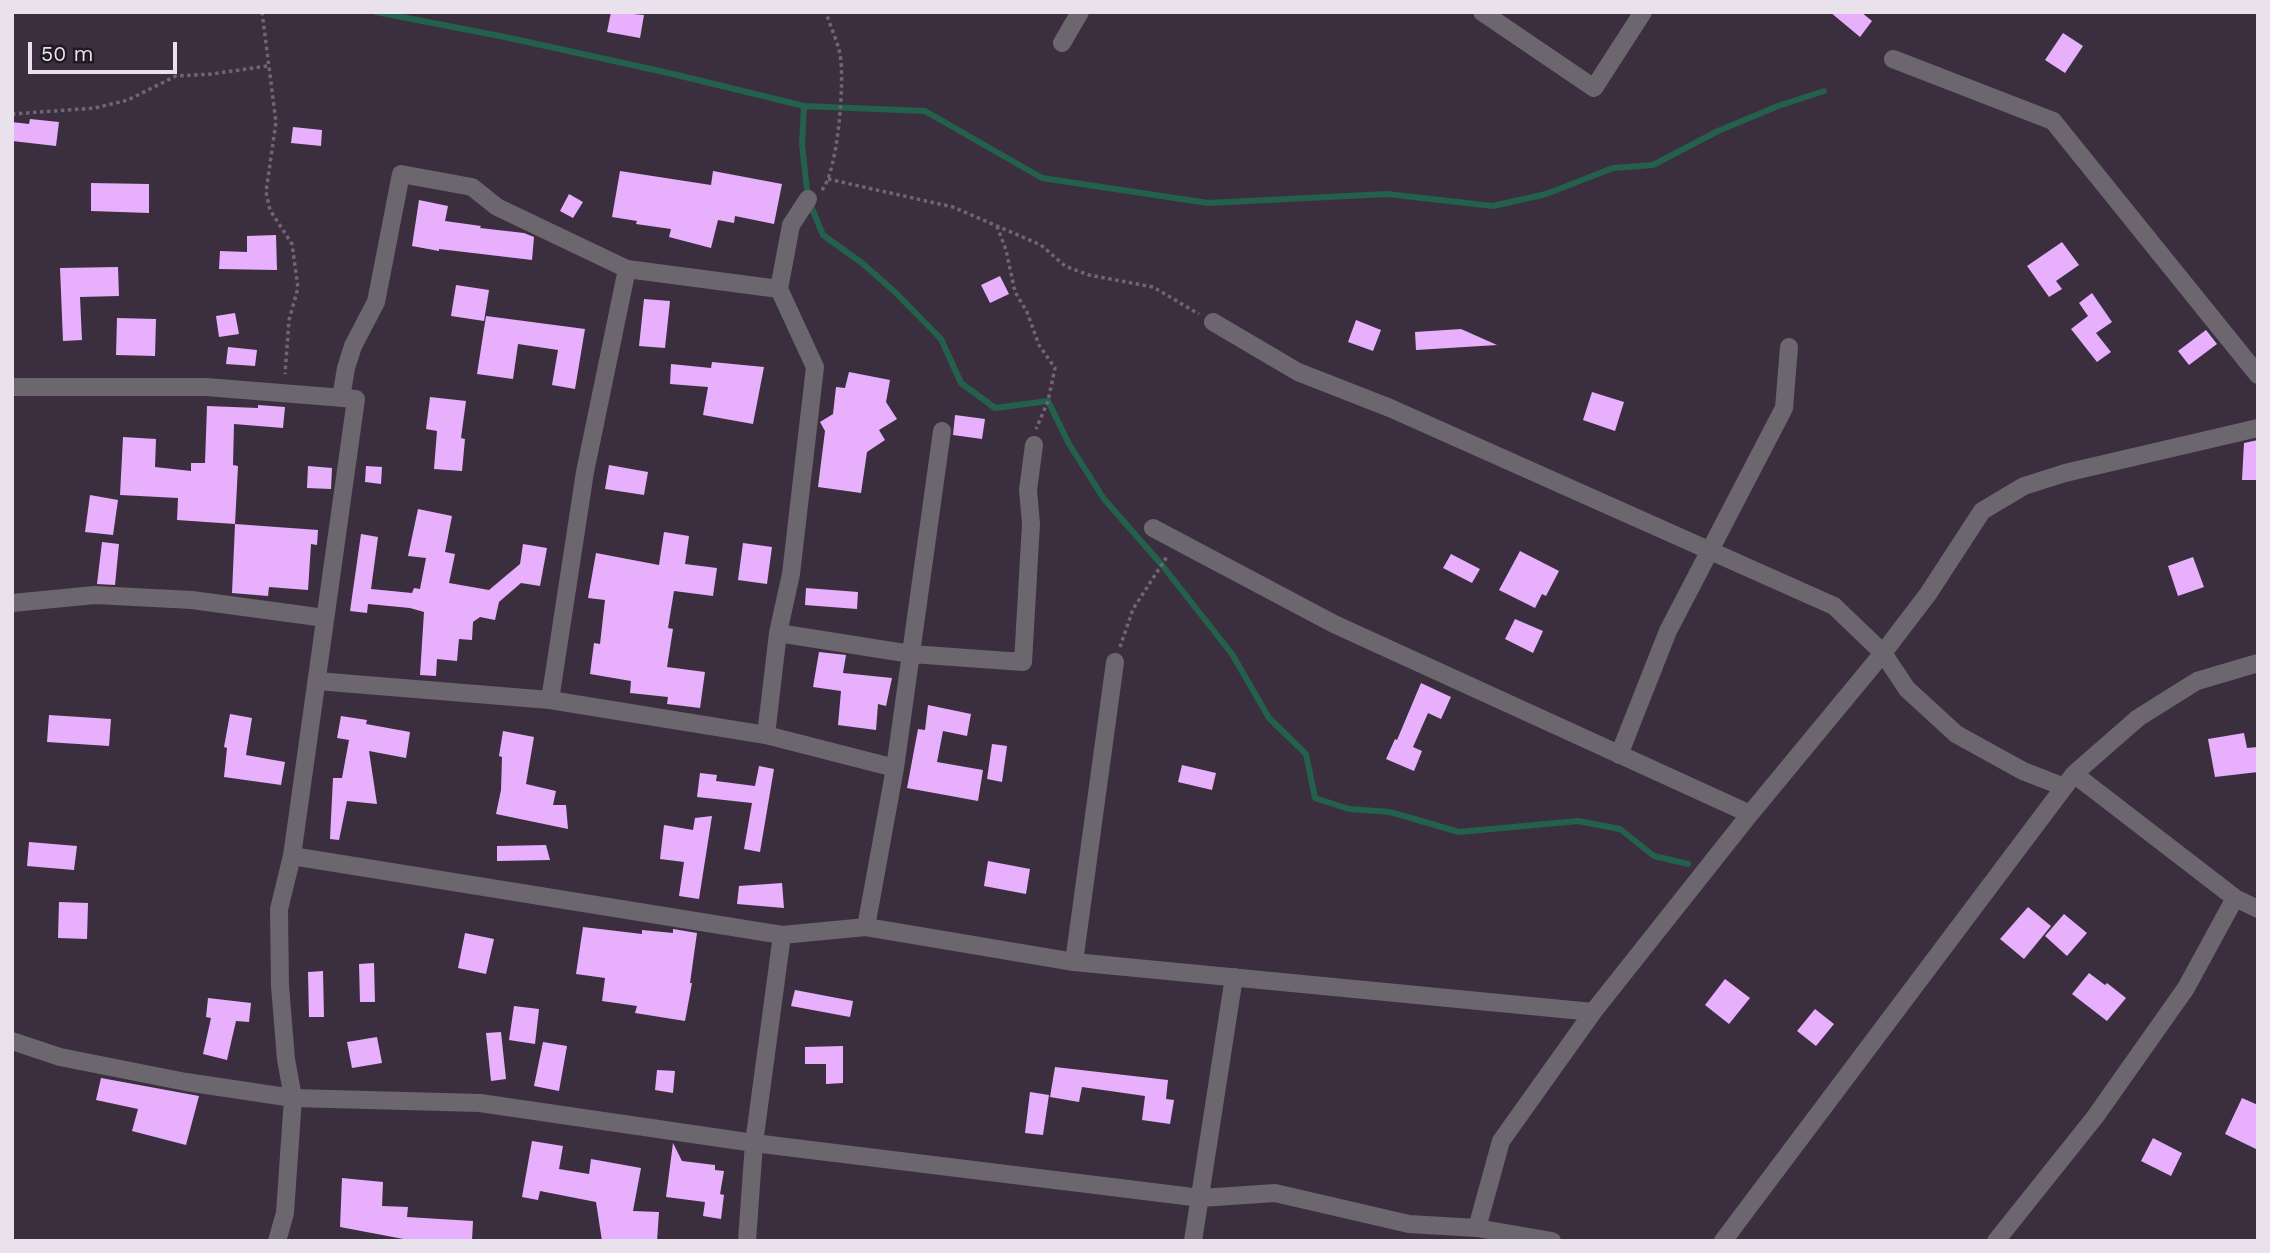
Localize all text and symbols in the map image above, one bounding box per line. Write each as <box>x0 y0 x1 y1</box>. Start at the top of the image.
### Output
scale bar <box>32 28 180 72</box>
text: 50 m <box>41 41 93 66</box>

